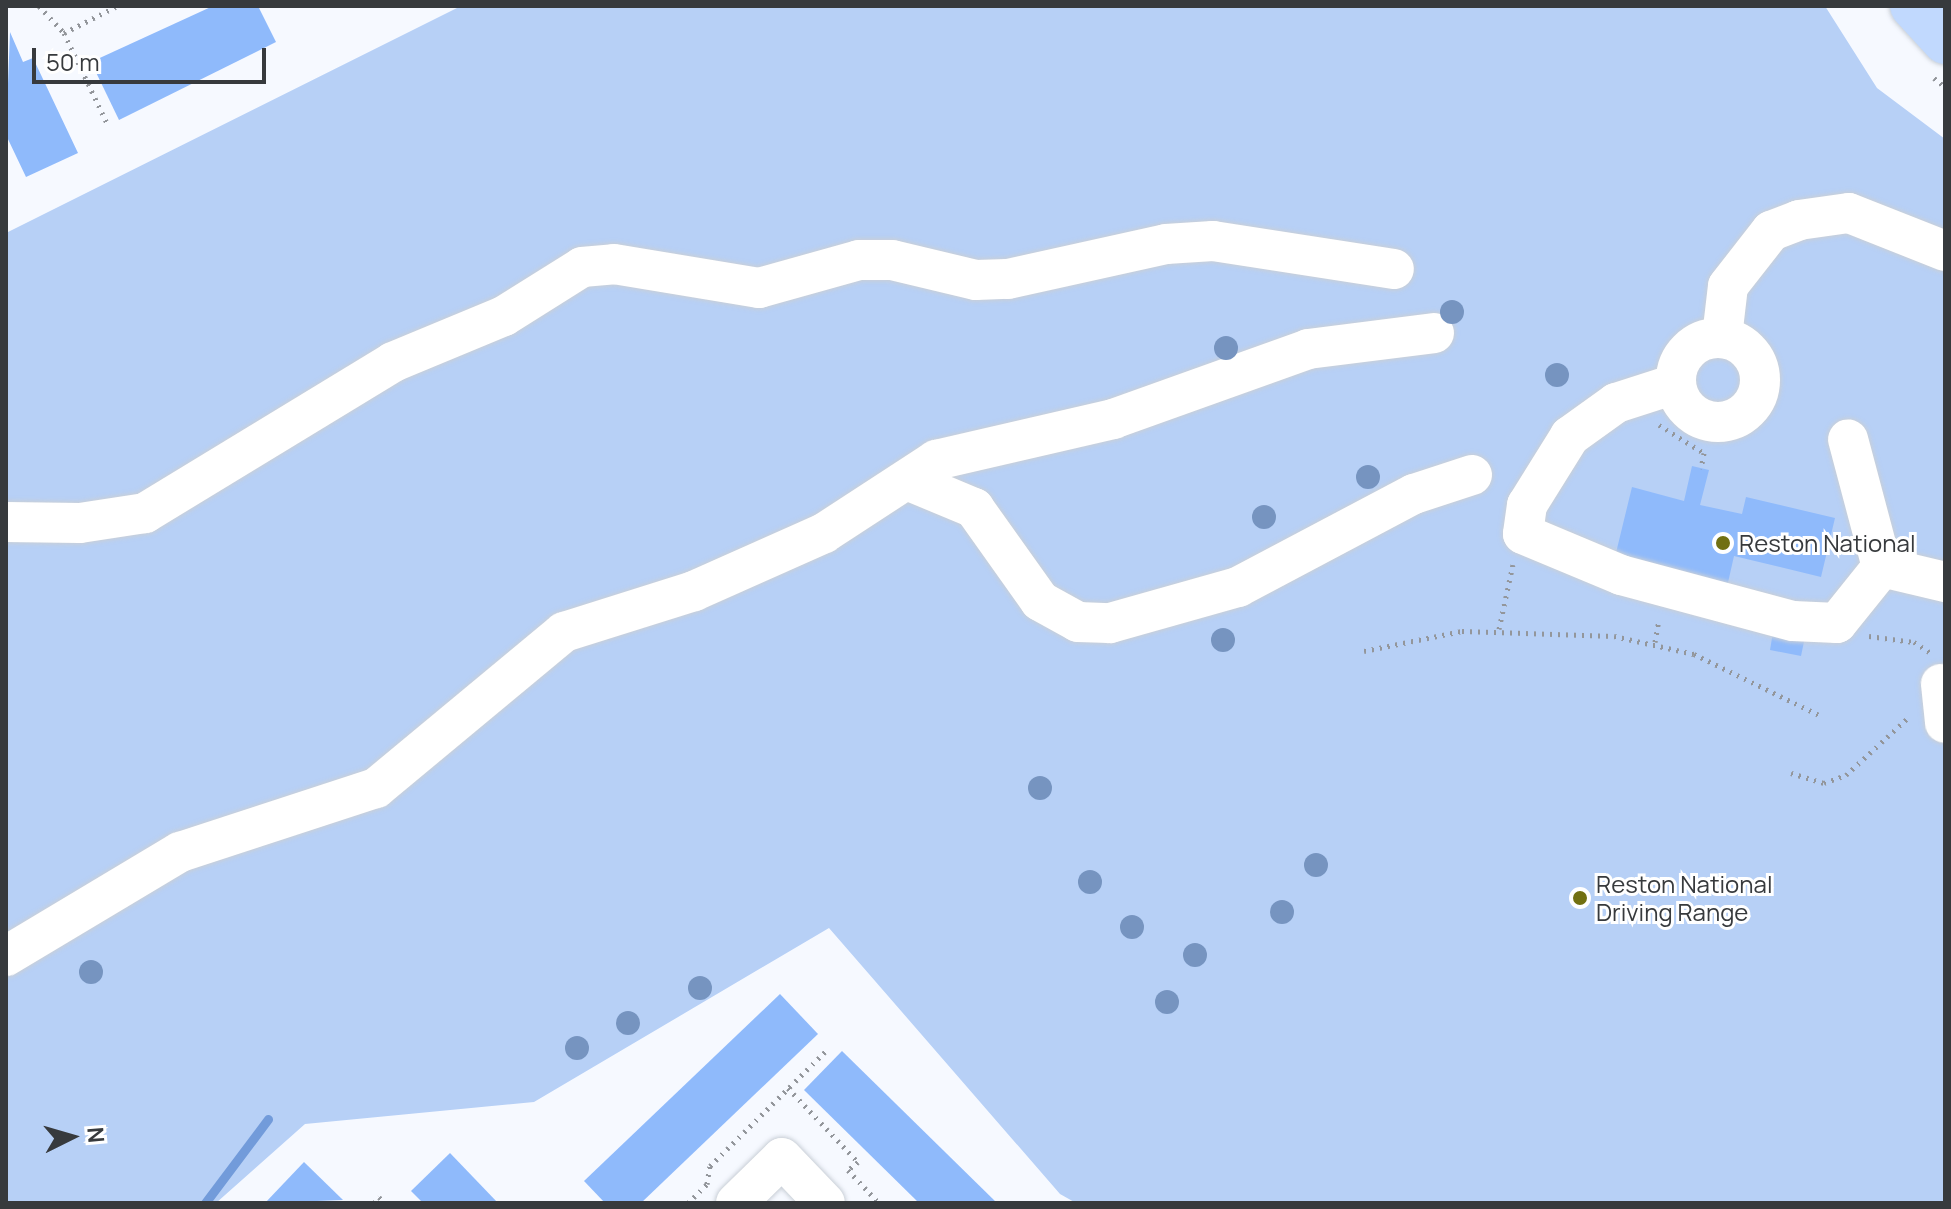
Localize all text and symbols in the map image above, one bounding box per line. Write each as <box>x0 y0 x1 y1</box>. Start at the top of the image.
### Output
scale bar <box>36 32 270 82</box>
text: 50 m <box>46 45 100 78</box>
place label: Reston National <box>1739 529 1916 557</box>
marker: Reston National <box>1714 534 1732 552</box>
place label: Reston National Driving Range <box>1596 870 1773 926</box>
marker: Reston National Driving Range <box>1571 889 1589 907</box>
north arrow <box>32 1097 112 1177</box>
text: N <box>80 1126 112 1144</box>

